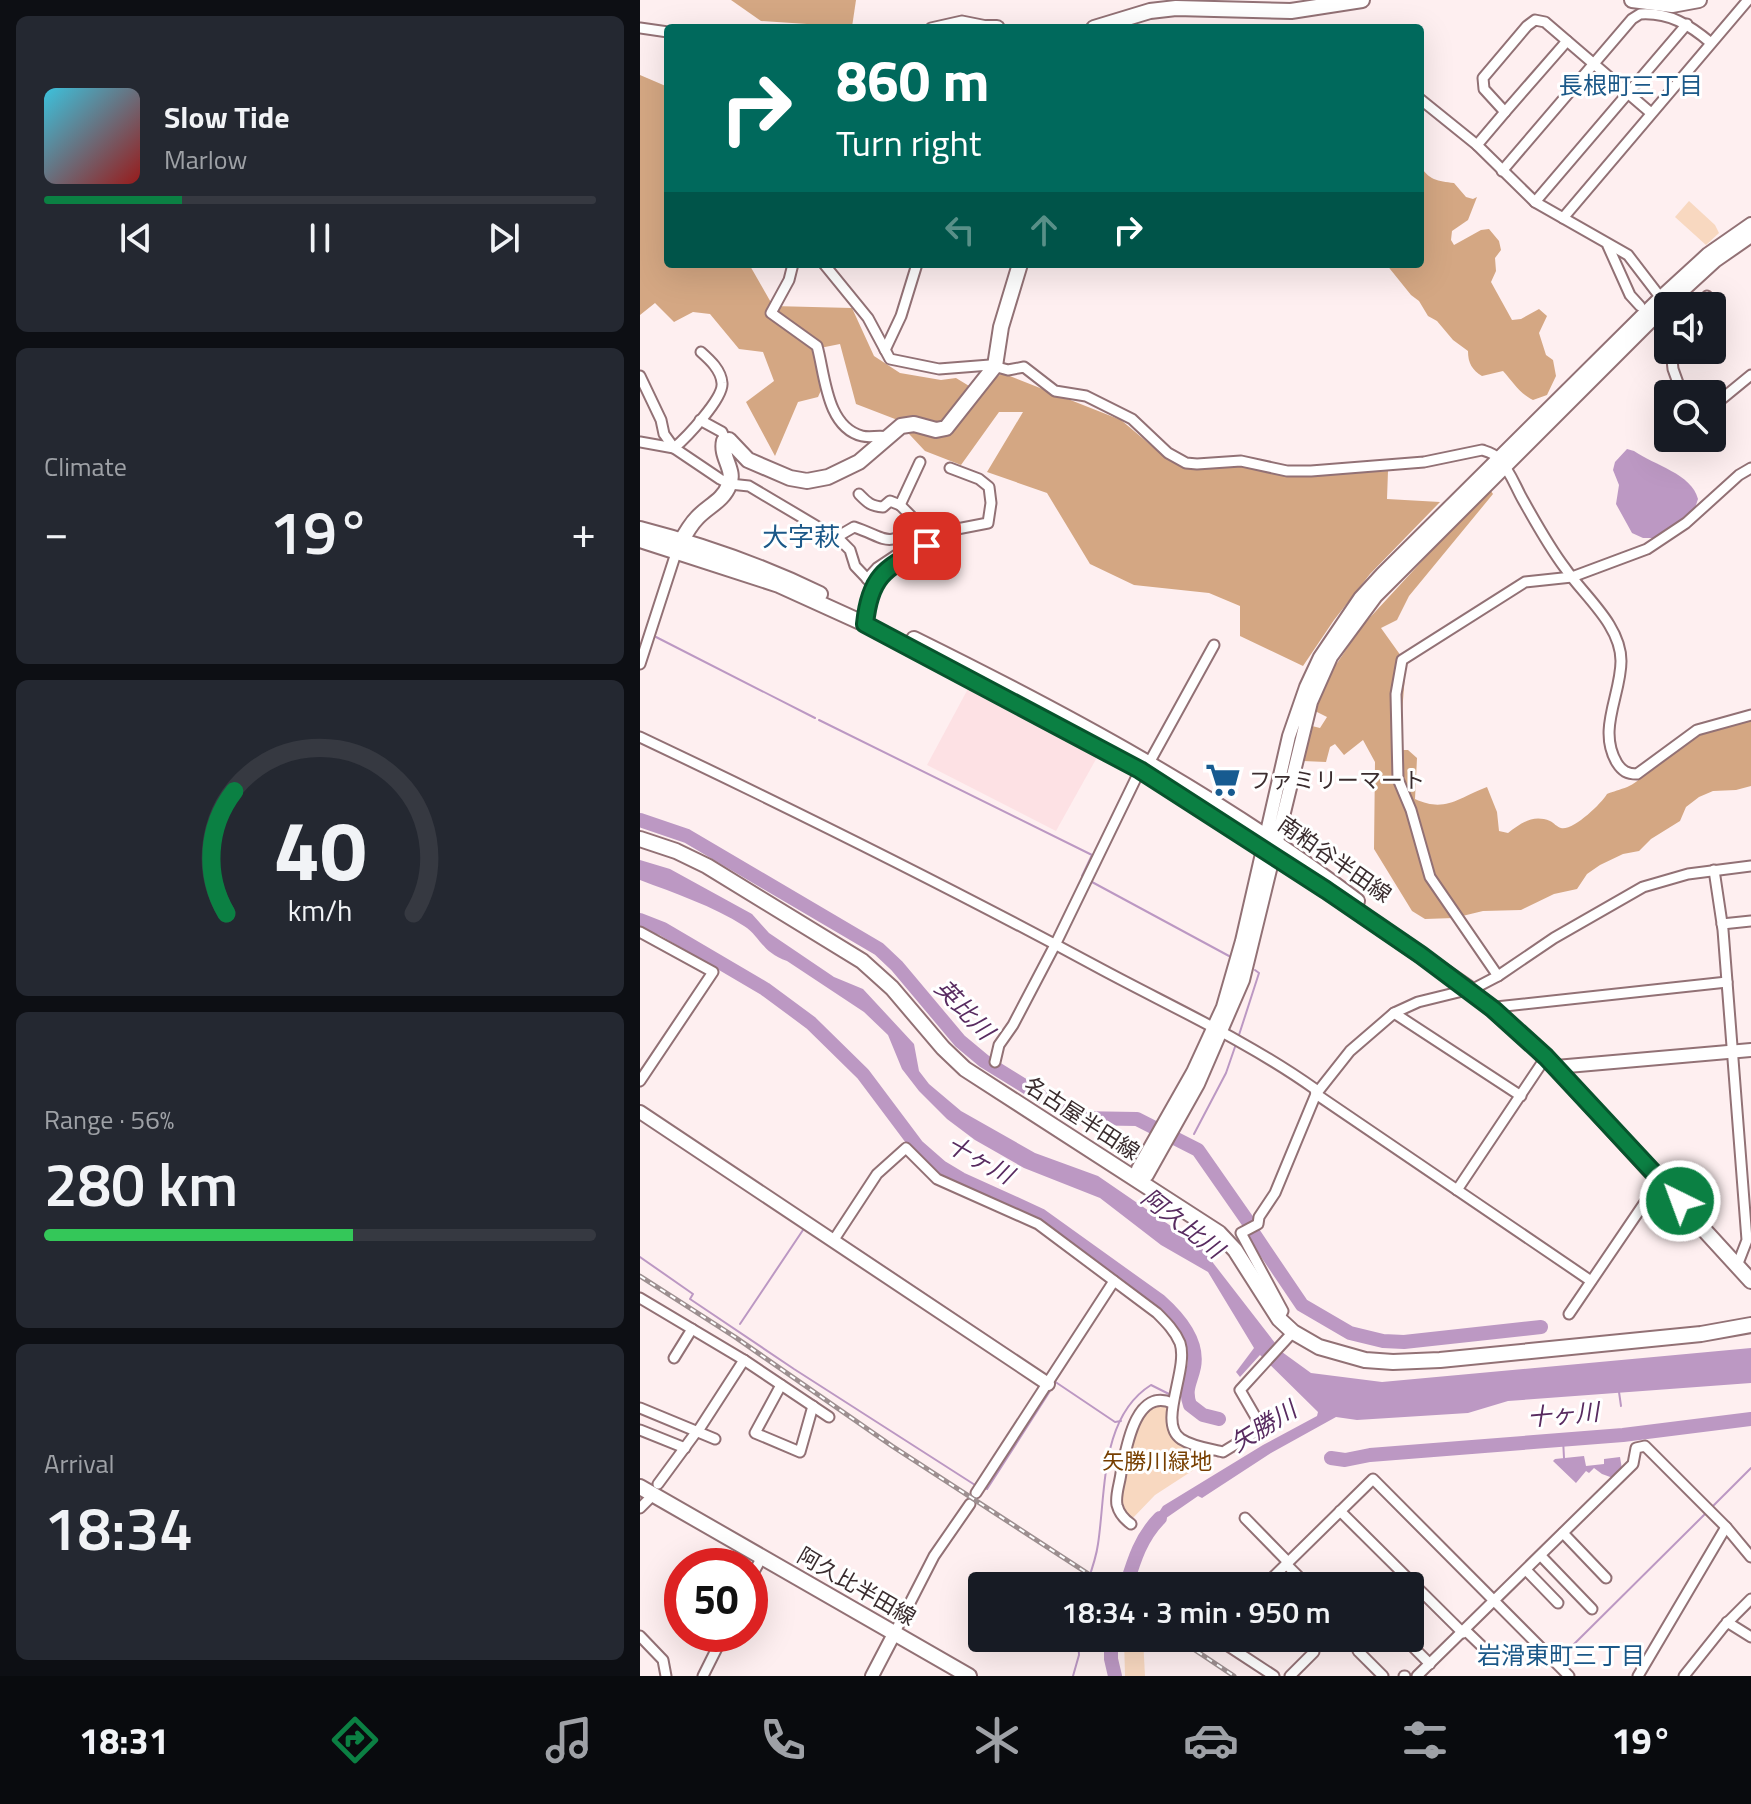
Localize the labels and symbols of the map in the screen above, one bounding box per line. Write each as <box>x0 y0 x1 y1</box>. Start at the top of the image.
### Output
district label: 長根町三丁目 <box>1559 67 1703 103</box>
pin <box>893 512 961 580</box>
district label: 大字萩 <box>762 517 840 556</box>
supermarket icon: ファミリーマート <box>1204 761 1242 799</box>
place label: ファミリーマート <box>1249 763 1425 797</box>
street label: 南粕谷半田線 <box>1271 807 1399 911</box>
water label: 英比川 <box>927 971 1005 1050</box>
street label: 名古屋半田線 <box>1017 1068 1147 1168</box>
water label: 十ヶ川 <box>940 1126 1023 1194</box>
position arrow <box>1638 1159 1722 1243</box>
water label: 阿久比川 <box>1134 1179 1234 1269</box>
water label: 矢勝川 <box>1223 1390 1306 1460</box>
water label: 十ヶ川 <box>1526 1393 1603 1435</box>
park label: 矢勝川緑地 <box>1102 1444 1212 1478</box>
street label: 阿久比半田線 <box>791 1538 923 1634</box>
speed limit sign: 50 <box>664 1548 768 1652</box>
district label: 岩滑東町三丁目 <box>1477 1637 1645 1673</box>

